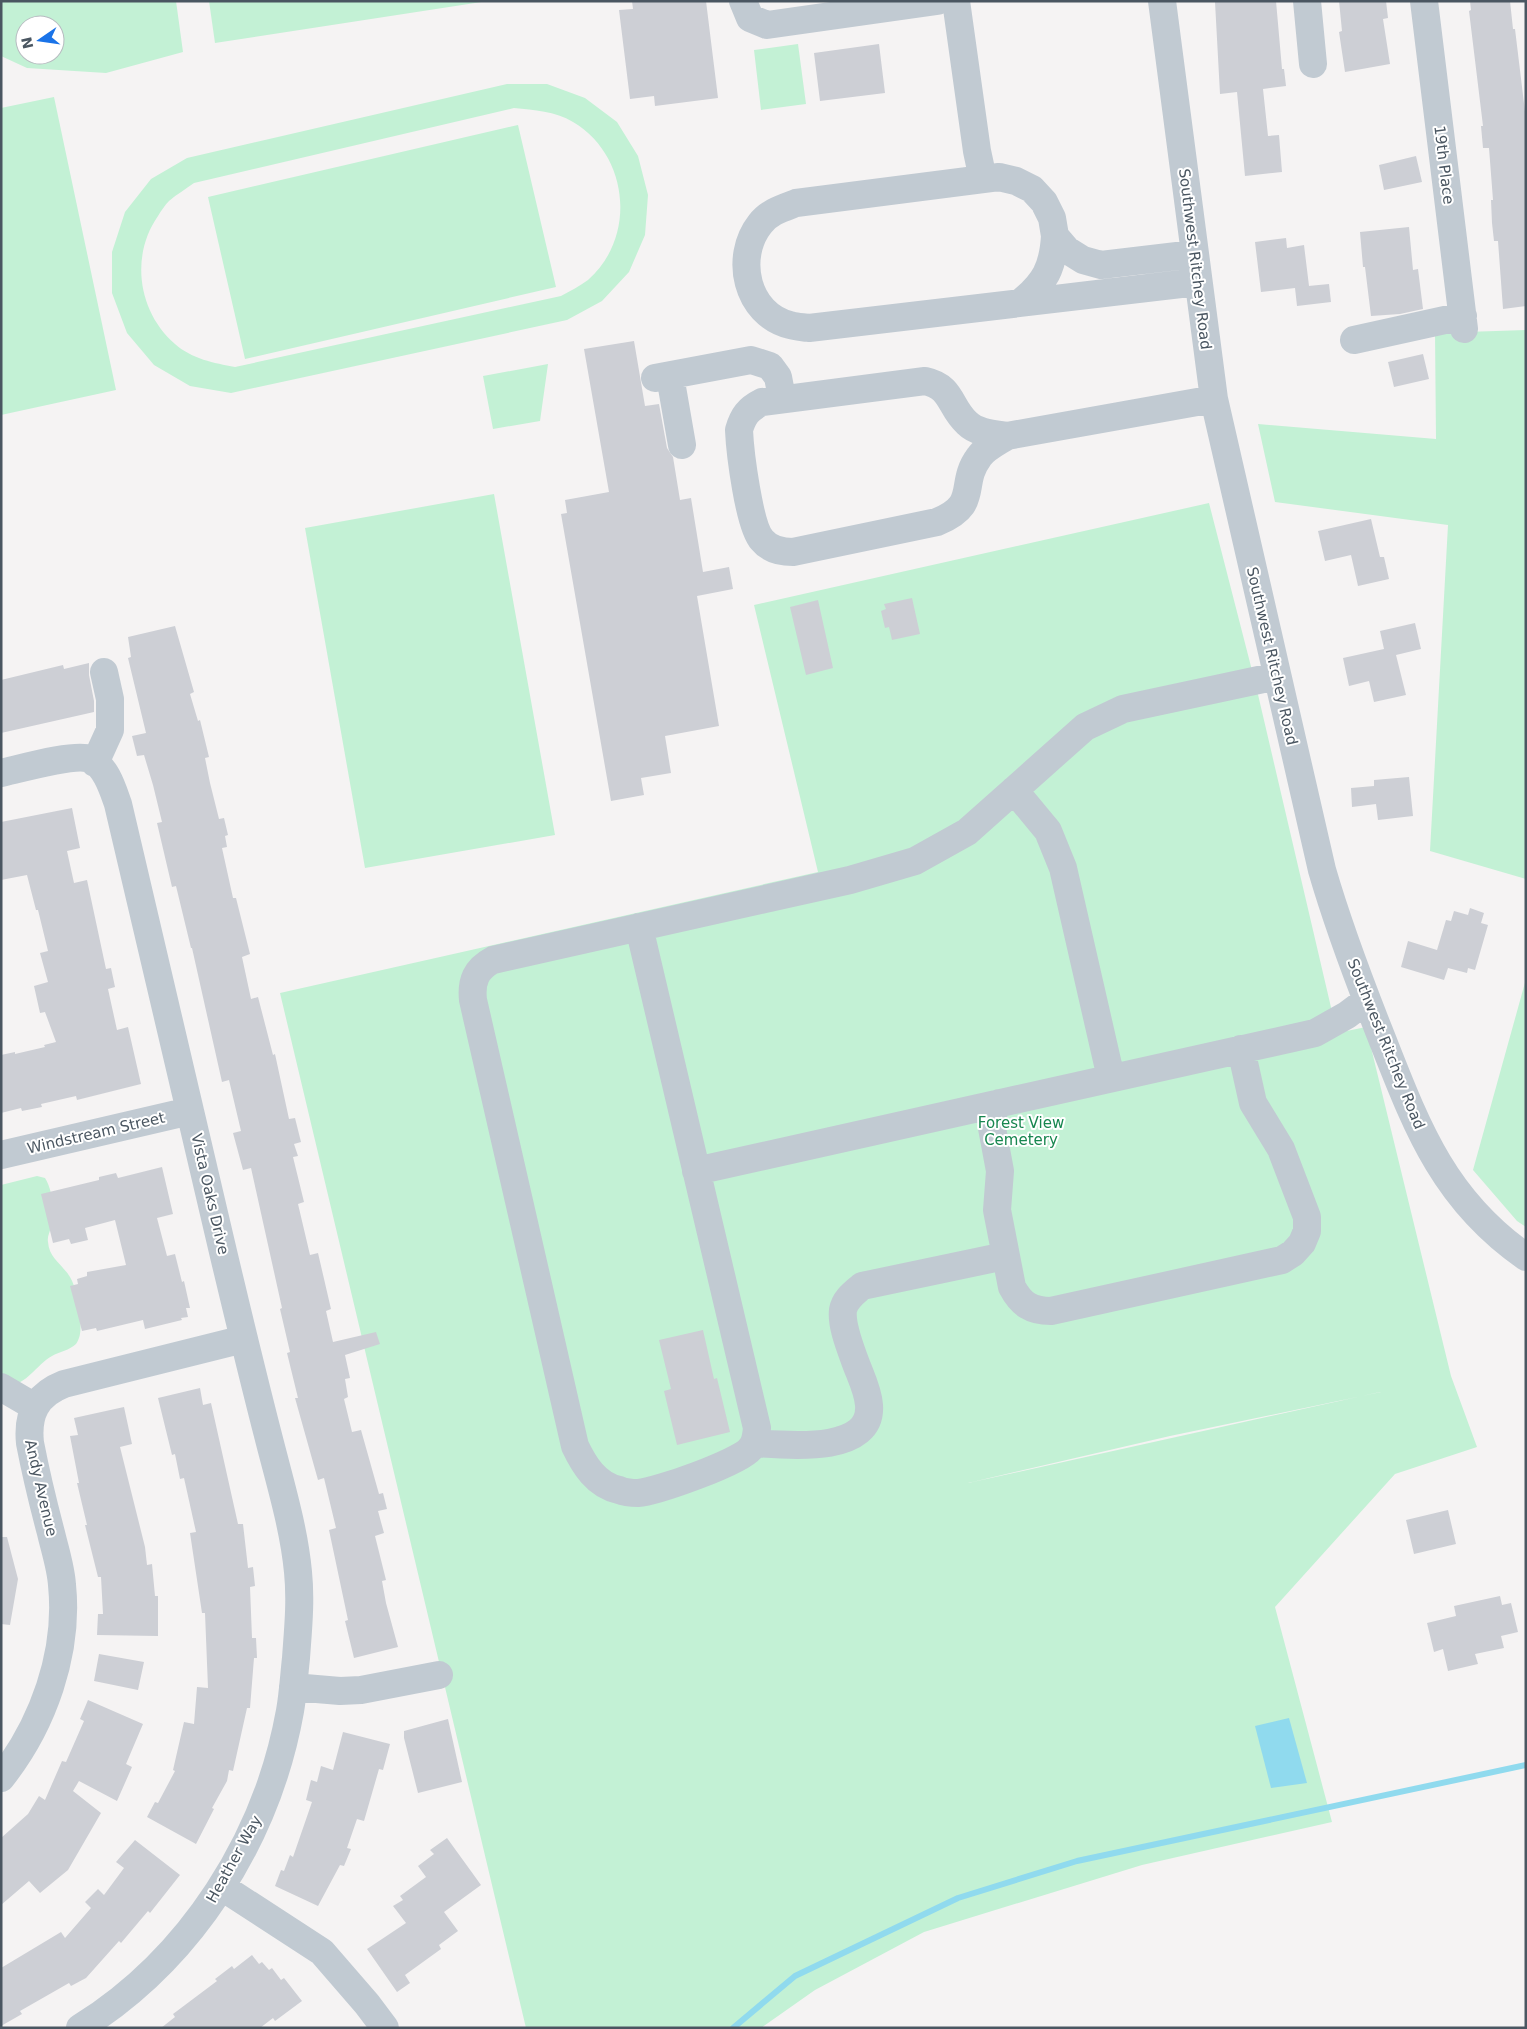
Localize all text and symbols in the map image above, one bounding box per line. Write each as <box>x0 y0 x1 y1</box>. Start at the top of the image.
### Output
north arrow <box>15 15 65 65</box>
text: N <box>18 35 36 50</box>
street label: 19th Place <box>1430 125 1458 205</box>
street label: Southwest Ritchey Road <box>1175 167 1215 351</box>
street label: Southwest Ritchey Road <box>1243 565 1301 747</box>
street label: Southwest Ritchey Road <box>1344 956 1428 1132</box>
street label: Windstream Street <box>25 1108 167 1158</box>
park label: Forest View Cemetery <box>978 1114 1064 1149</box>
street label: Vista Oaks Drive <box>187 1132 233 1256</box>
street label: Andy Avenue <box>21 1438 61 1538</box>
street label: Heather Way <box>203 1812 265 1906</box>

